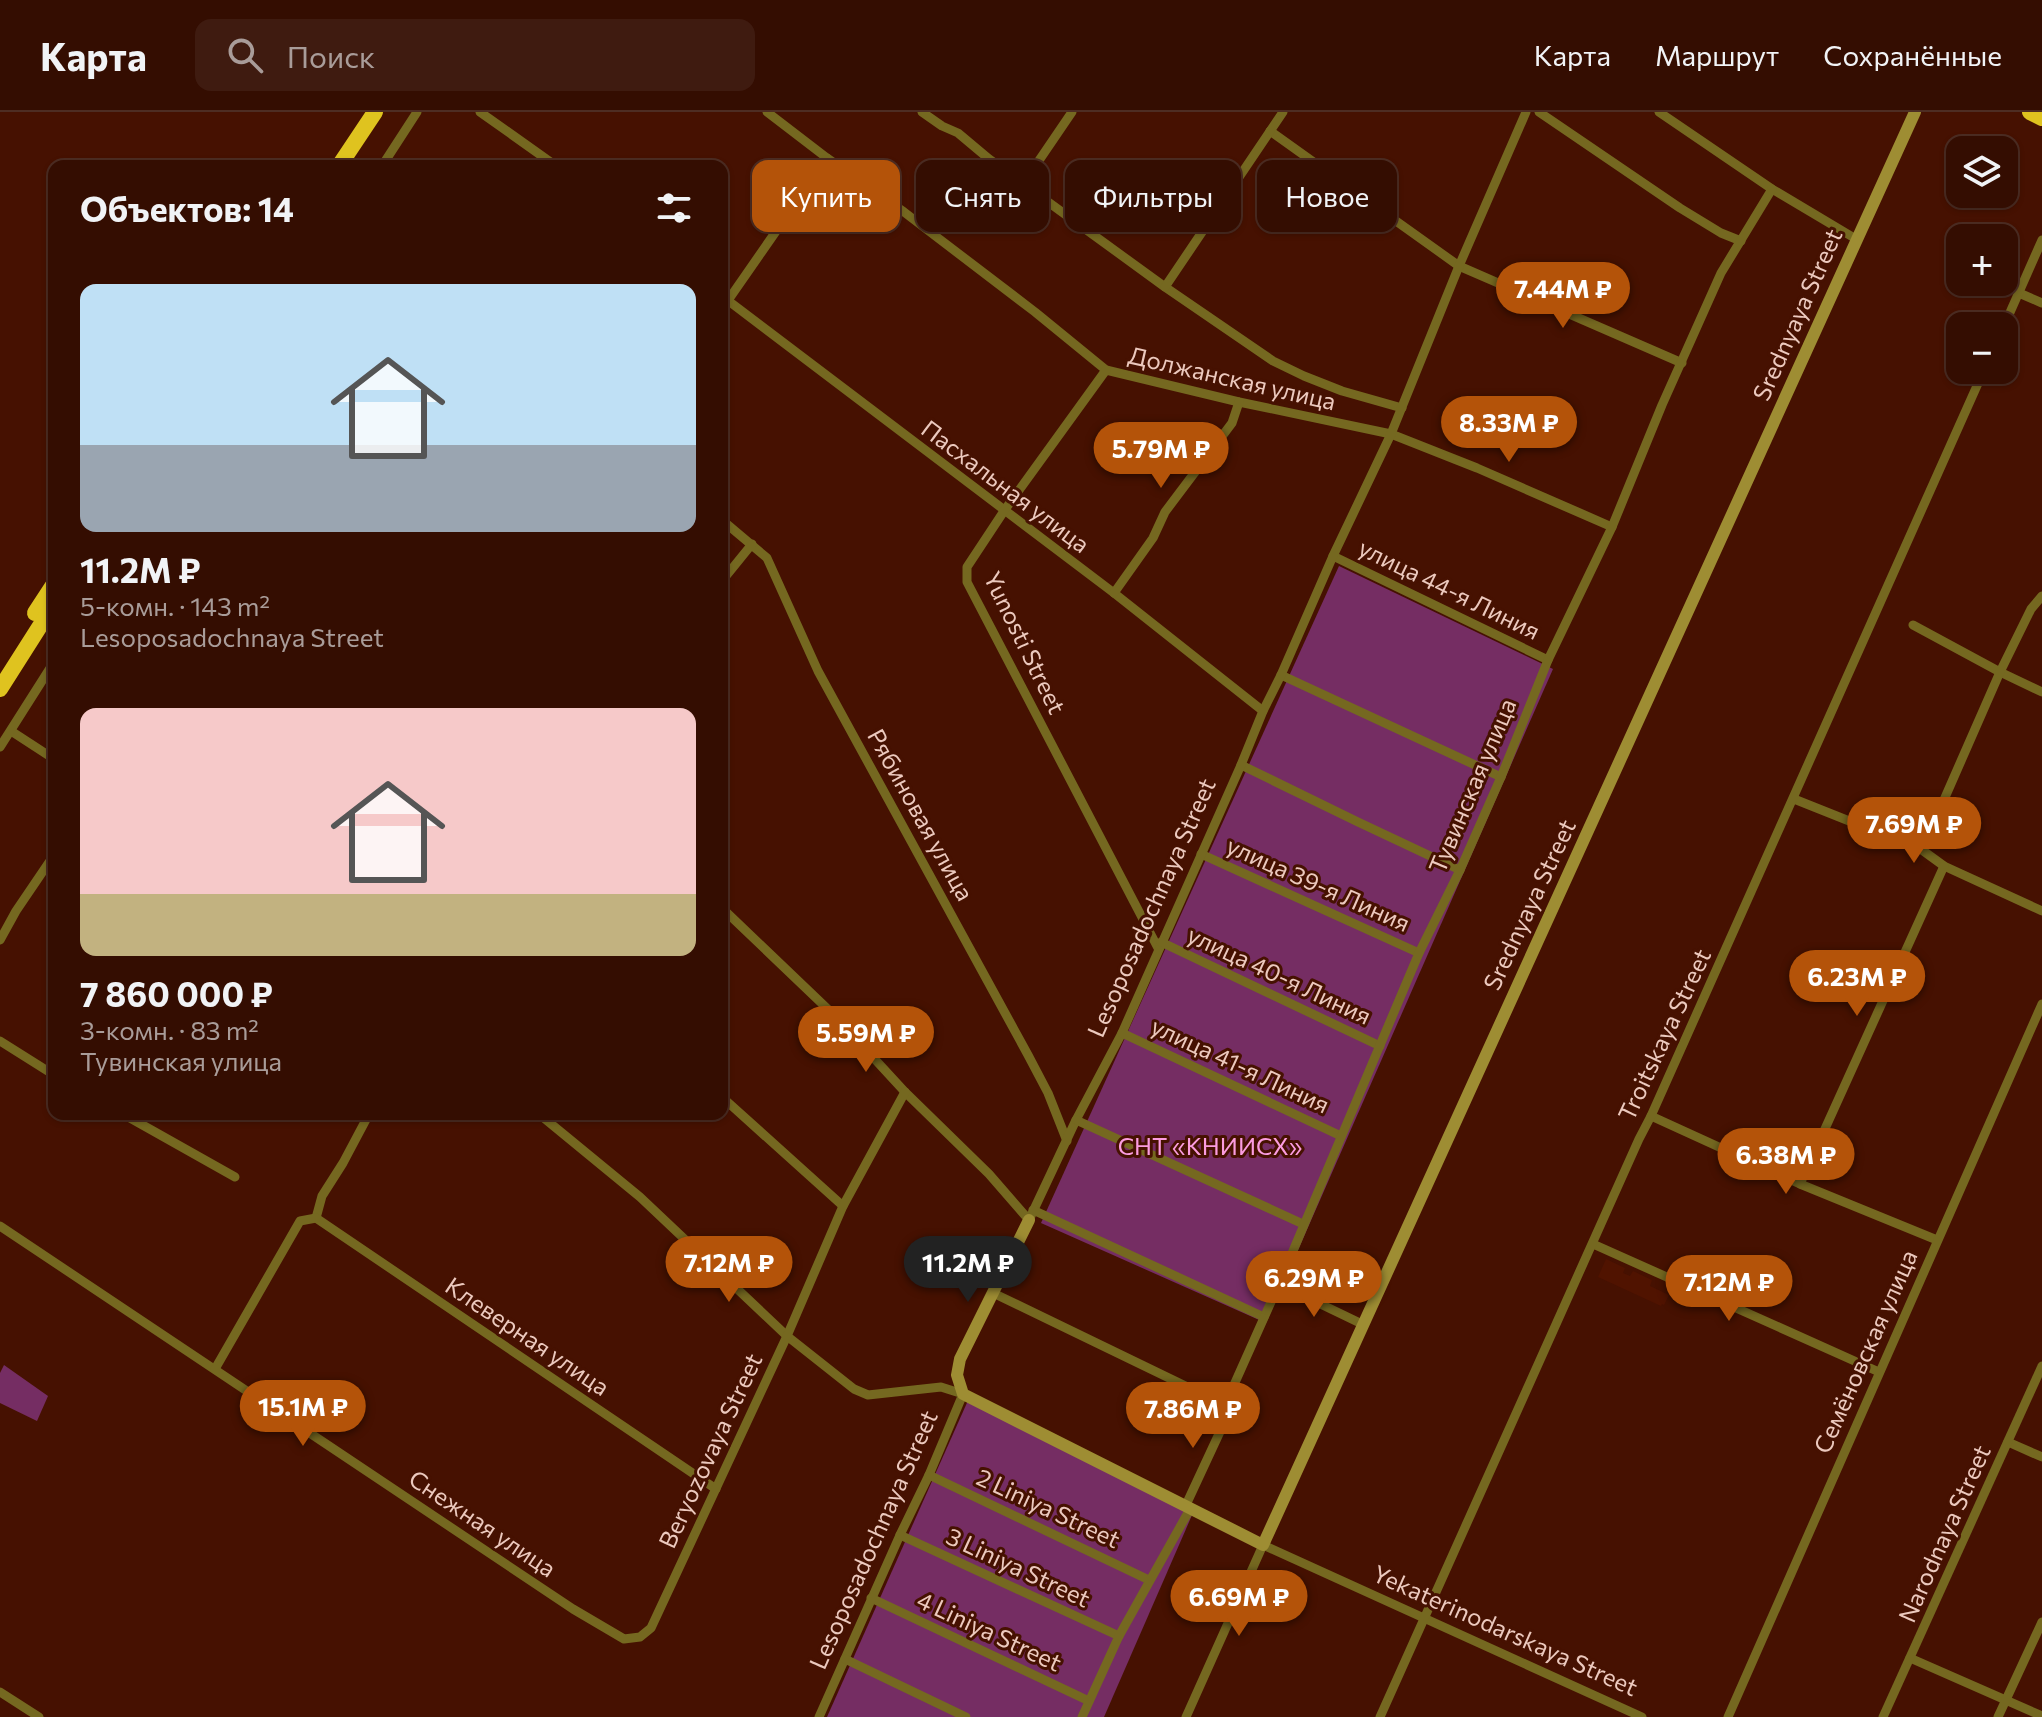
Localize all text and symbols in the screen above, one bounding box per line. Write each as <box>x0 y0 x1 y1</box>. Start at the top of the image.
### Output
search box <box>195 19 755 91</box>
text: Карта <box>40 32 147 79</box>
icon: search <box>223 33 267 77</box>
text: Поиск <box>287 37 375 74</box>
text: Карта <box>1534 38 1611 72</box>
text: Маршрут <box>1655 38 1779 72</box>
text: Сохранённые <box>1823 38 2002 72</box>
map controls <box>1946 136 2018 384</box>
button: layers <box>1946 136 2018 208</box>
chip: Купить <box>752 160 900 232</box>
chip: Снять <box>916 160 1049 232</box>
chip: Фильтры <box>1065 160 1241 232</box>
chip: Новое <box>1257 160 1397 232</box>
icon: filters <box>652 186 696 230</box>
text: Объектов: 14 <box>80 187 294 229</box>
street label: Srednyaya Street <box>1746 224 1848 405</box>
button: + <box>1946 224 2018 296</box>
pin: 7.44M ₽ <box>1489 262 1637 330</box>
text: 7.44M ₽ <box>1514 272 1612 303</box>
button: − <box>1946 312 2018 384</box>
icon: home <box>316 336 460 480</box>
street label: Должанская улица <box>1126 340 1339 416</box>
pin: 8.33M ₽ <box>1435 396 1583 464</box>
text: 8.33M ₽ <box>1459 406 1559 437</box>
street label: Пасхальная улица <box>916 413 1096 558</box>
pin: 5.79M ₽ <box>1087 422 1235 490</box>
text: 5.79M ₽ <box>1112 432 1210 463</box>
street label: улица 44-я Линия <box>1354 532 1545 645</box>
text: 11.2M ₽ <box>80 548 201 590</box>
street label: Yunosti Street <box>978 566 1072 718</box>
text: 5-комн. · 143 m² <box>80 590 270 621</box>
text: Lesoposadochnaya Street <box>80 621 384 652</box>
street label: Тувинская улица <box>1422 694 1521 877</box>
street label: Рябиновая улица <box>862 723 981 905</box>
icon: home <box>316 760 460 904</box>
street label: Lesoposadochnaya Street <box>1080 773 1221 1041</box>
pin: 7.69M ₽ <box>1840 797 1988 865</box>
text: 7.69M ₽ <box>1865 807 1963 838</box>
street label: Srednyaya Street <box>1476 814 1581 994</box>
street label: улица 39-я Линия <box>1222 830 1415 937</box>
street label: улица 40-я Линия <box>1183 919 1376 1030</box>
street label: Troitskaya Street <box>1611 944 1716 1125</box>
pin: 6.23M ₽ <box>1783 950 1931 1018</box>
text: 6.23M ₽ <box>1807 960 1907 991</box>
text: 7 860 000 ₽ <box>80 972 273 1014</box>
pin: 5.59M ₽ <box>792 1006 940 1074</box>
street label: улица 41-я Линия <box>1147 1011 1334 1119</box>
text: 3-комн. · 83 m² <box>80 1014 259 1045</box>
text: 5.59M ₽ <box>816 1016 916 1047</box>
text: Тувинская улица <box>80 1045 282 1076</box>
pin: 6.38M ₽ <box>1712 1128 1860 1196</box>
park label: СНТ «КНИИСХ» <box>1118 1131 1302 1160</box>
text: 6.38M ₽ <box>1736 1138 1836 1169</box>
pin: 7.12M ₽ <box>655 1236 803 1304</box>
pin: 11.2M ₽ <box>894 1236 1042 1304</box>
street label: Семёновская улица <box>1807 1245 1923 1458</box>
text: 7.12M ₽ <box>684 1246 774 1277</box>
text: 11.2M ₽ <box>922 1246 1014 1277</box>
pin: 6.29M ₽ <box>1240 1251 1388 1319</box>
pin: 7.12M ₽ <box>1655 1255 1803 1323</box>
text: 6.29M ₽ <box>1264 1261 1364 1292</box>
text: 7.12M ₽ <box>1684 1265 1774 1296</box>
street label: Клеверная улица <box>441 1270 615 1401</box>
street label: Beryozovaya Street <box>652 1348 768 1552</box>
pin: 15.1M ₽ <box>229 1380 377 1448</box>
pin: 7.86M ₽ <box>1119 1382 1267 1450</box>
text: 15.1M ₽ <box>258 1390 348 1421</box>
text: 7.86M ₽ <box>1144 1392 1242 1423</box>
street label: Lesoposadochnaya Street <box>802 1405 943 1673</box>
street label: Narodnaya Street <box>1891 1440 1996 1627</box>
street label: 2 Liniya Street <box>972 1462 1125 1554</box>
street label: Снежная улица <box>404 1463 562 1583</box>
street label: 3 Liniya Street <box>942 1521 1095 1613</box>
street label: Yekaterinodarskaya Street <box>1369 1558 1643 1701</box>
pin: 6.69M ₽ <box>1165 1570 1313 1638</box>
text: 6.69M ₽ <box>1188 1580 1290 1611</box>
street label: 4 Liniya Street <box>913 1585 1067 1677</box>

